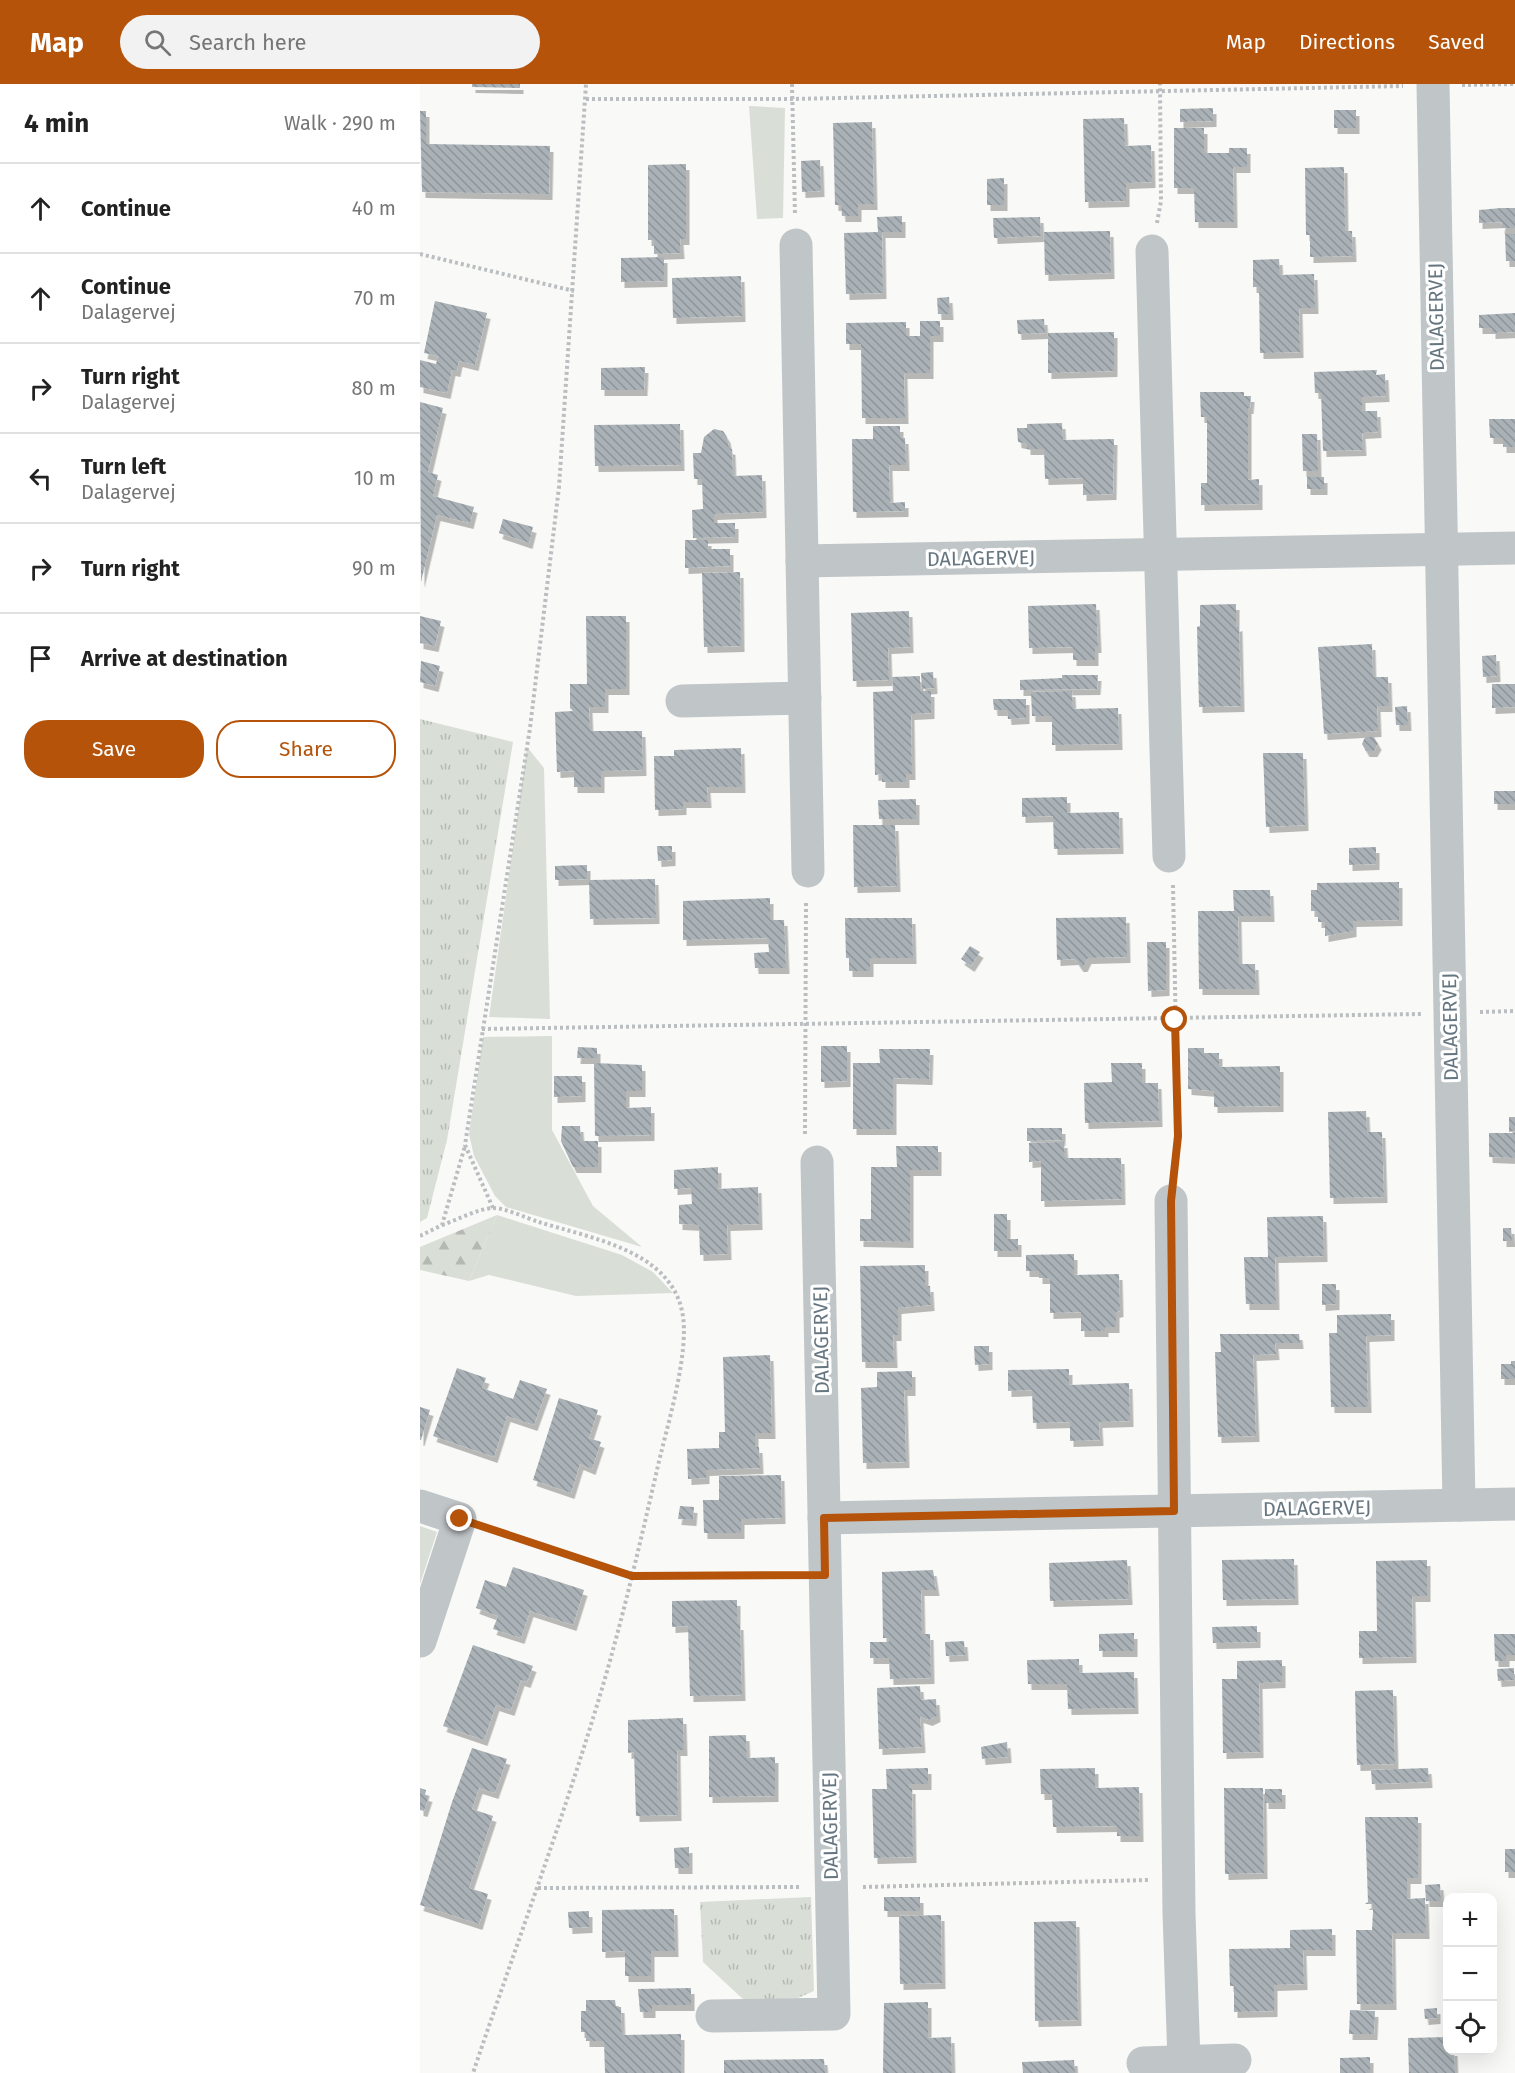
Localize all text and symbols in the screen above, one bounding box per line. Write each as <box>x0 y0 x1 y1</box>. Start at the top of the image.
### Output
search box <box>120 15 540 69</box>
text: Map <box>30 26 84 59</box>
icon: search <box>141 26 174 59</box>
text: Search here <box>189 29 307 56</box>
text: Map <box>1226 29 1266 55</box>
text: Directions <box>1299 29 1395 55</box>
text: Saved <box>1428 29 1485 55</box>
text: 4 min <box>24 108 89 139</box>
text: Walk · 290 m <box>284 111 396 135</box>
icon: ahead <box>24 192 57 225</box>
text: Continue <box>81 195 171 222</box>
text: 40 m <box>352 196 396 220</box>
street label: DALAGERVEJ <box>1423 263 1449 371</box>
text: Continue <box>81 273 171 300</box>
icon: ahead <box>24 282 57 315</box>
text: 70 m <box>354 286 396 310</box>
text: Dalagervej <box>81 300 176 324</box>
text: Turn right <box>81 363 180 390</box>
icon: right <box>24 372 57 405</box>
text: 80 m <box>351 376 396 400</box>
text: Dalagervej <box>81 390 176 414</box>
text: Turn left <box>81 453 166 480</box>
icon: left <box>24 462 57 495</box>
text: 10 m <box>354 466 396 490</box>
text: Dalagervej <box>81 480 176 504</box>
street label: DALAGERVEJ <box>927 545 1035 571</box>
icon: right <box>24 552 57 585</box>
text: Turn right <box>81 555 180 582</box>
text: 90 m <box>352 556 396 580</box>
icon: arrive <box>24 642 57 675</box>
text: Arrive at destination <box>81 645 288 672</box>
button: Save <box>24 720 204 778</box>
button: Share <box>216 720 396 778</box>
street label: DALAGERVEJ <box>1437 973 1463 1081</box>
route start <box>1161 1006 1187 1032</box>
street label: DALAGERVEJ <box>808 1286 834 1394</box>
street label: DALAGERVEJ <box>1263 1495 1371 1521</box>
route end <box>446 1505 472 1531</box>
street label: DALAGERVEJ <box>817 1772 843 1880</box>
map controls <box>1443 1893 1497 2055</box>
button: + <box>1443 1893 1497 1947</box>
button: − <box>1443 1947 1497 2001</box>
button: locate <box>1443 2001 1497 2055</box>

